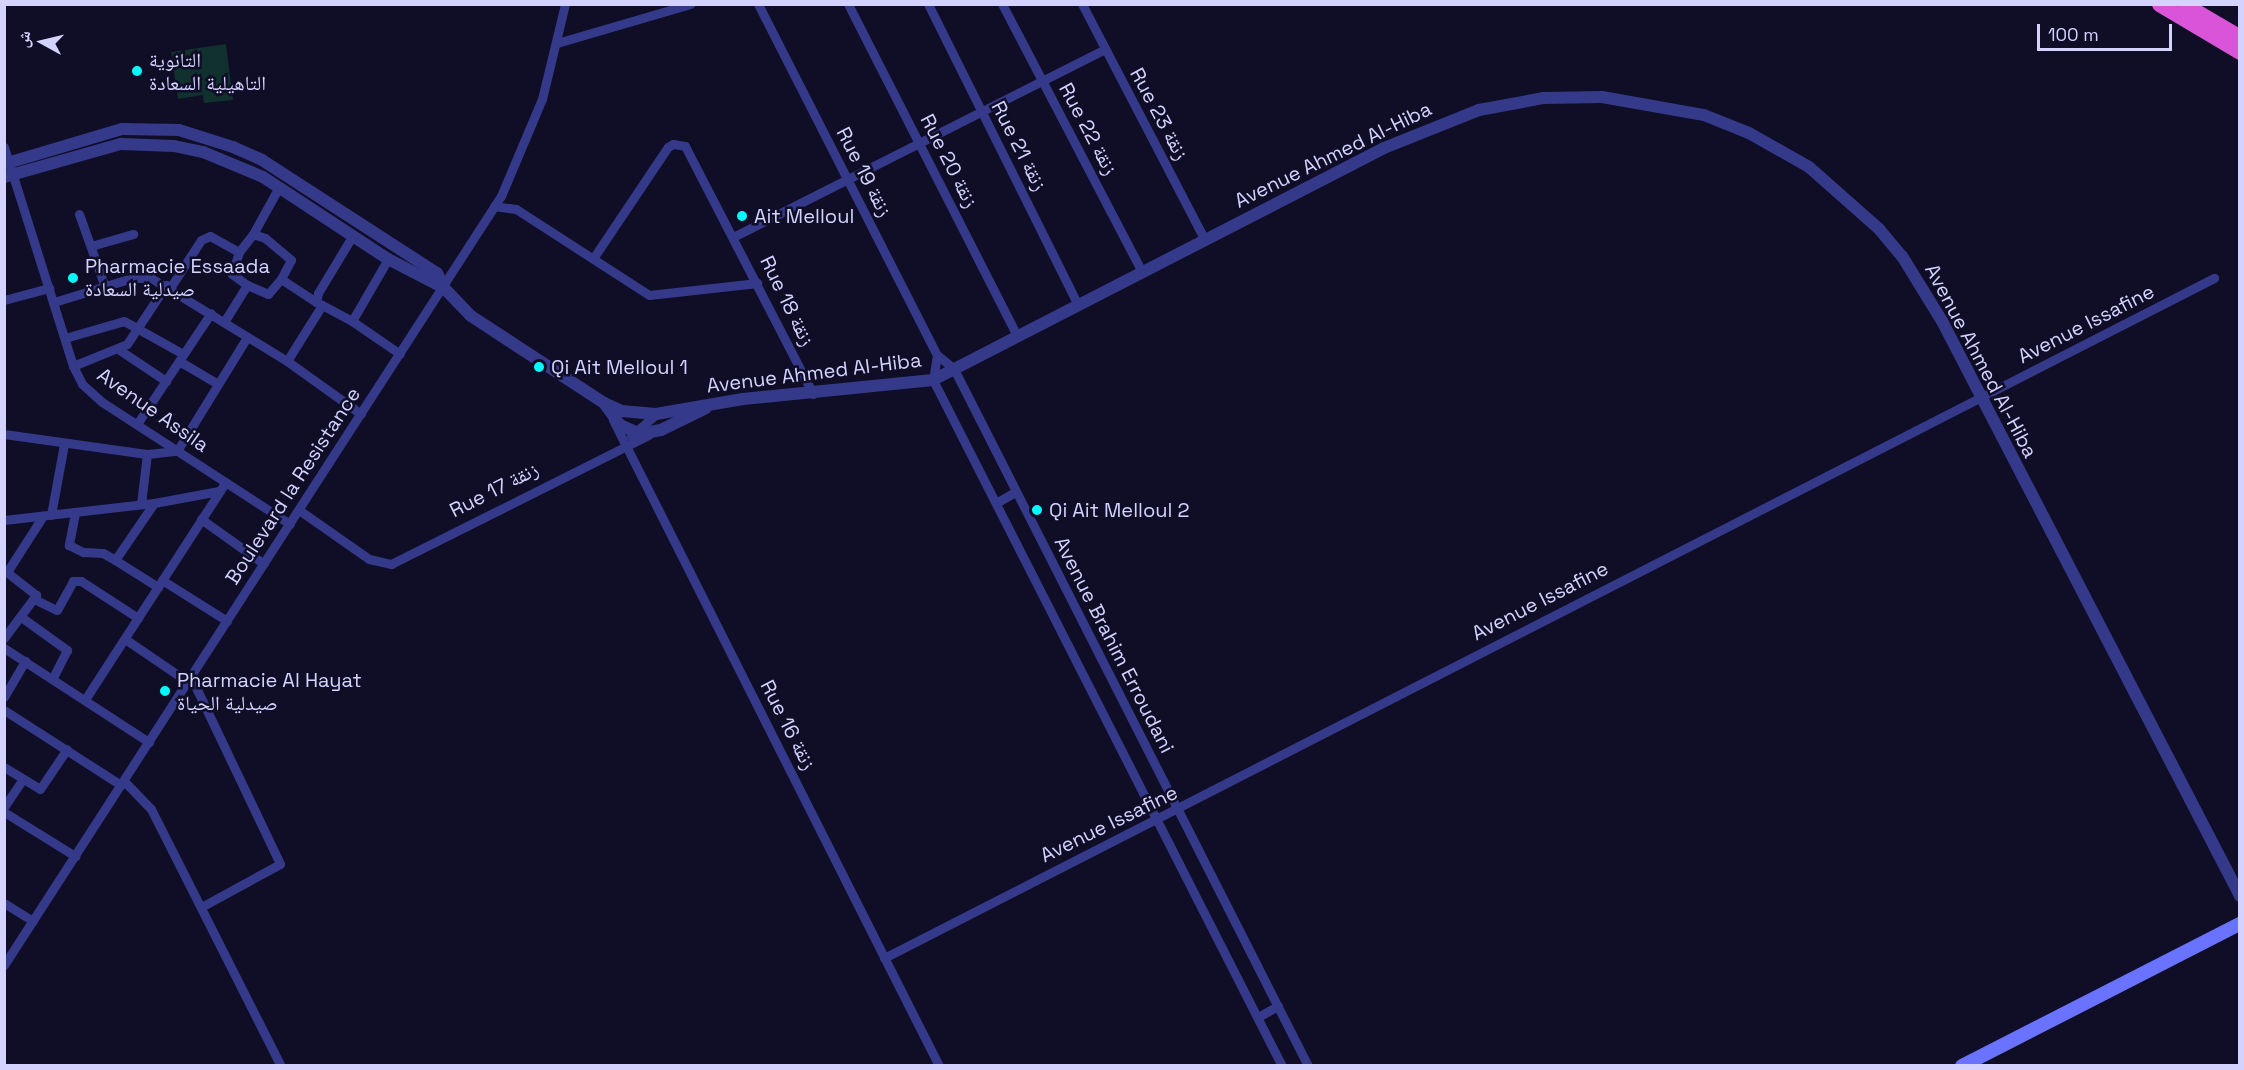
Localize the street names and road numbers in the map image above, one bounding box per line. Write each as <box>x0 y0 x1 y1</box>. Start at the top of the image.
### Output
street label: Rue 23 زنقة <box>1125 64 1193 164</box>
street label: Rue 22 زنقة <box>1054 79 1122 179</box>
street label: Rue 21 زنقة <box>986 97 1052 195</box>
street label: Avenue Ahmed Al-Hiba <box>1230 97 1436 213</box>
street label: Rue 20 زنقة <box>915 110 983 212</box>
street label: Rue 19 زنقة <box>831 123 897 221</box>
street label: Rue 18 زنقة <box>755 252 819 350</box>
street label: Avenue Ahmed Al-Hiba <box>1920 260 2042 462</box>
street label: Avenue Issafine <box>2014 279 2158 369</box>
street label: Avenue Ahmed Al-Hiba <box>705 348 923 398</box>
street label: Avenue Assila <box>93 363 213 457</box>
street label: Boulevard la Resistance <box>220 383 366 589</box>
street label: Rue 17 زنقة <box>446 457 542 523</box>
street label: Avenue Brahim Erroudani <box>1049 533 1179 757</box>
street label: Avenue Issafine <box>1468 556 1612 646</box>
street label: Rue 16 زنقة <box>755 676 821 774</box>
street label: Avenue Issafine <box>1036 780 1182 868</box>

